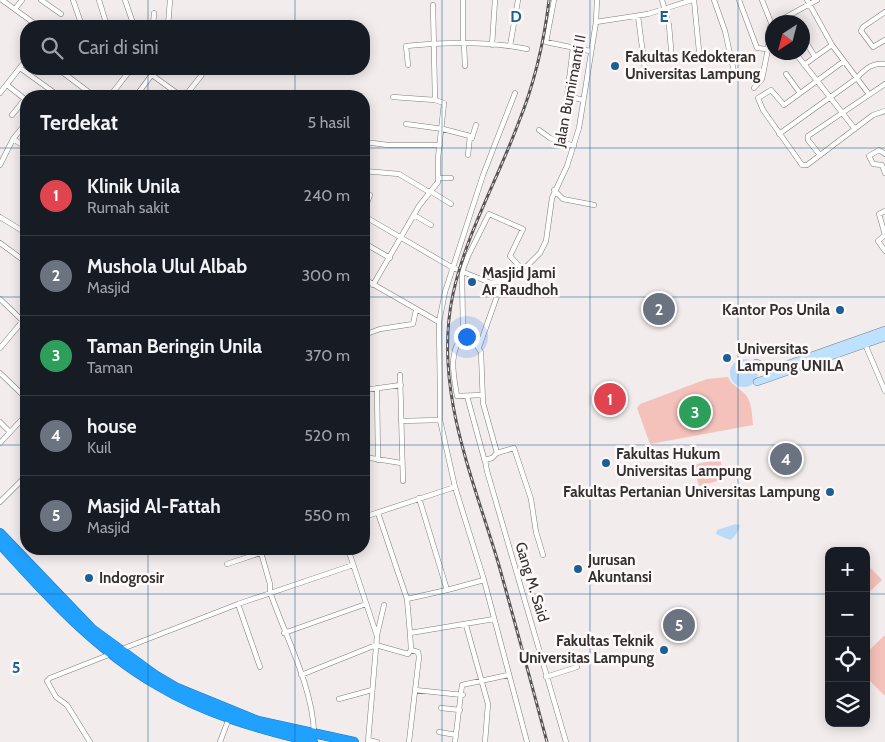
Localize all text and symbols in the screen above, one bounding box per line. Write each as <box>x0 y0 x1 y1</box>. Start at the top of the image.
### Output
text: D <box>510 7 522 26</box>
text: E <box>659 7 669 26</box>
north arrow <box>765 15 810 60</box>
search box <box>20 20 370 75</box>
street label: Jalan Bumimanti II <box>550 33 590 150</box>
icon: search <box>38 34 66 62</box>
text: Cari di sini <box>78 36 159 59</box>
place label: Fakultas Kedokteran Universitas Lampung <box>625 48 761 83</box>
marker: Fakultas Kedokteran Universitas Lampung <box>609 60 621 72</box>
text: Terdekat <box>40 110 118 135</box>
text: 5 hasil <box>308 113 350 132</box>
text: Klinik Unila <box>87 175 180 198</box>
text: 1 <box>53 186 59 205</box>
text: 240 m <box>304 186 350 205</box>
text: Rumah sakit <box>87 198 169 217</box>
text: Mushola Ulul Albab <box>87 255 247 278</box>
place label: Masjid Jami Ar Raudhoh <box>482 264 558 299</box>
text: 2 <box>52 266 60 285</box>
text: 300 m <box>301 266 350 285</box>
marker: Masjid Jami Ar Raudhoh <box>466 276 478 288</box>
text: Masjid <box>87 278 130 297</box>
pin: 2 <box>643 290 675 328</box>
place label: Kantor Pos Unila <box>722 301 831 319</box>
marker: Kantor Pos Unila <box>834 304 846 316</box>
your location <box>454 324 480 350</box>
text: Taman Beringin Unila <box>87 335 262 358</box>
place label: Universitas Lampung UNILA <box>737 340 844 375</box>
text: 3 <box>52 346 60 365</box>
text: 370 m <box>305 346 350 365</box>
marker: Universitas Lampung UNILA <box>721 352 733 364</box>
text: Taman <box>87 358 133 377</box>
pin: 1 <box>594 380 626 418</box>
pin: 3 <box>679 393 711 431</box>
text: house <box>87 415 137 438</box>
text: 4 <box>51 426 61 445</box>
text: 520 m <box>304 426 350 445</box>
text: Kuil <box>87 438 111 457</box>
pin: 4 <box>770 440 802 478</box>
place label: Fakultas Hukum Universitas Lampung <box>616 445 752 480</box>
marker: Fakultas Hukum Universitas Lampung <box>600 457 612 469</box>
place label: Fakultas Pertanian Universitas Lampung <box>563 483 820 501</box>
marker: Fakultas Pertanian Universitas Lampung <box>824 486 836 498</box>
text: Masjid Al-Fattah <box>87 495 221 518</box>
text: 5 <box>52 506 60 525</box>
text: 550 m <box>304 506 350 525</box>
text: Masjid <box>87 518 130 537</box>
street label: Gang M. Said <box>511 540 553 624</box>
map controls <box>825 547 870 727</box>
button: + <box>825 547 870 592</box>
place label: Jurusan Akuntansi <box>587 551 652 586</box>
marker: Jurusan Akuntansi <box>572 563 584 575</box>
place label: Indogrosir <box>99 569 164 587</box>
marker: Indogrosir <box>83 572 95 584</box>
button: − <box>825 592 870 637</box>
pin: 5 <box>663 606 695 644</box>
place label: Fakultas Teknik Universitas Lampung <box>519 632 655 667</box>
button: locate <box>825 637 870 682</box>
marker: Fakultas Teknik Universitas Lampung <box>658 644 670 656</box>
text: 5 <box>12 658 20 677</box>
button: layers <box>825 682 870 727</box>

